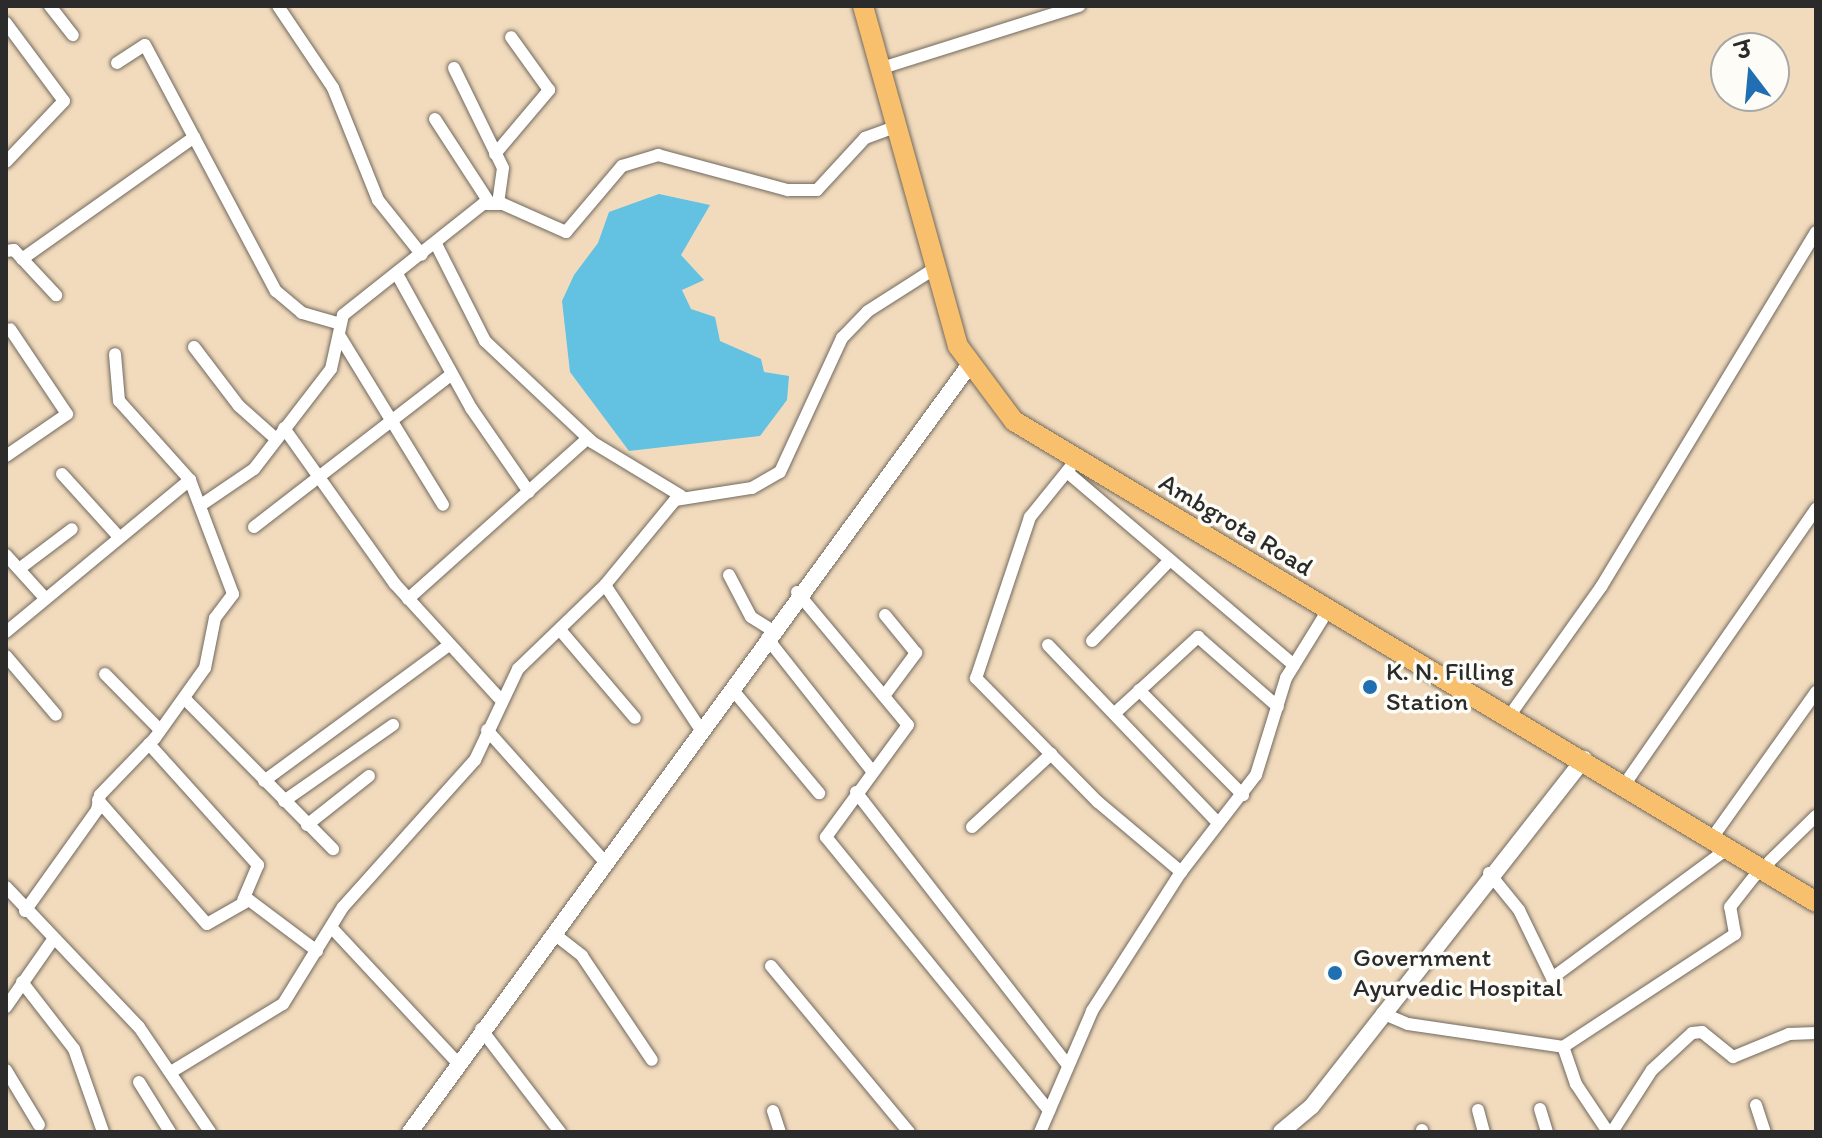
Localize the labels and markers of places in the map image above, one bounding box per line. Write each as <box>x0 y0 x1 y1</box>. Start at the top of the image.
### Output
place label: K. N. Filling Station <box>1386 656 1514 718</box>
marker: K. N. Filling Station <box>1361 678 1379 696</box>
place label: Government Ayurvedic Hospital <box>1353 942 1562 1004</box>
marker: Government Ayurvedic Hospital <box>1324 962 1346 984</box>

